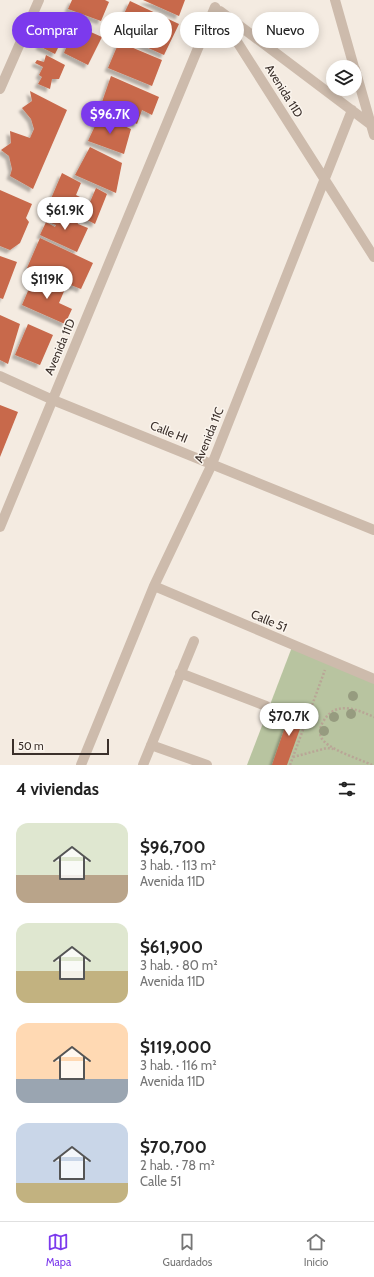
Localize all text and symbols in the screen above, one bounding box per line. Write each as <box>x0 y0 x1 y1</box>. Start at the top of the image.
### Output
chip: Comprar <box>12 12 92 48</box>
chip: Alquilar <box>100 12 172 48</box>
chip: Filtros <box>180 12 244 48</box>
chip: Nuevo <box>252 12 319 48</box>
map controls <box>326 60 362 96</box>
button: layers <box>326 60 362 96</box>
street label: Avenida 11D <box>262 61 307 120</box>
pin: $96.7K <box>77 101 143 135</box>
text: $96.7K <box>90 106 130 122</box>
pin: $61.9K <box>32 197 98 231</box>
text: $61.9K <box>46 202 84 218</box>
pin: $119K <box>19 266 75 300</box>
text: $119K <box>31 271 63 287</box>
street label: Avenida 11D <box>41 316 78 377</box>
street label: Avenida 11C <box>191 405 226 465</box>
street label: Calle HI <box>148 417 190 446</box>
street label: Calle 51 <box>249 606 290 635</box>
pin: $70.7K <box>256 703 322 737</box>
text: $70.7K <box>269 708 309 724</box>
scale bar <box>12 737 109 756</box>
text: 50 m <box>18 739 44 753</box>
icon: filters <box>336 778 358 800</box>
text: 4 viviendas <box>16 779 99 799</box>
text: $96,700 <box>140 837 205 857</box>
icon: home <box>48 839 96 887</box>
text: 3 hab. · 113 m² <box>140 857 216 873</box>
text: Avenida 11D <box>140 873 205 889</box>
text: $61,900 <box>140 937 203 957</box>
icon: home <box>48 939 96 987</box>
text: 3 hab. · 80 m² <box>140 957 218 973</box>
text: Avenida 11D <box>140 973 205 989</box>
text: $119,000 <box>140 1037 211 1057</box>
icon: home <box>48 1039 96 1087</box>
text: 3 hab. · 116 m² <box>140 1057 217 1073</box>
text: Avenida 11D <box>140 1073 205 1089</box>
text: $70,700 <box>140 1137 207 1157</box>
icon: home <box>48 1139 96 1187</box>
text: 2 hab. · 78 m² <box>140 1157 215 1173</box>
text: Calle 51 <box>140 1173 181 1189</box>
tab: Mapa <box>46 1231 71 1269</box>
tab: Guardados <box>163 1231 212 1269</box>
tab: Inicio <box>304 1231 328 1269</box>

